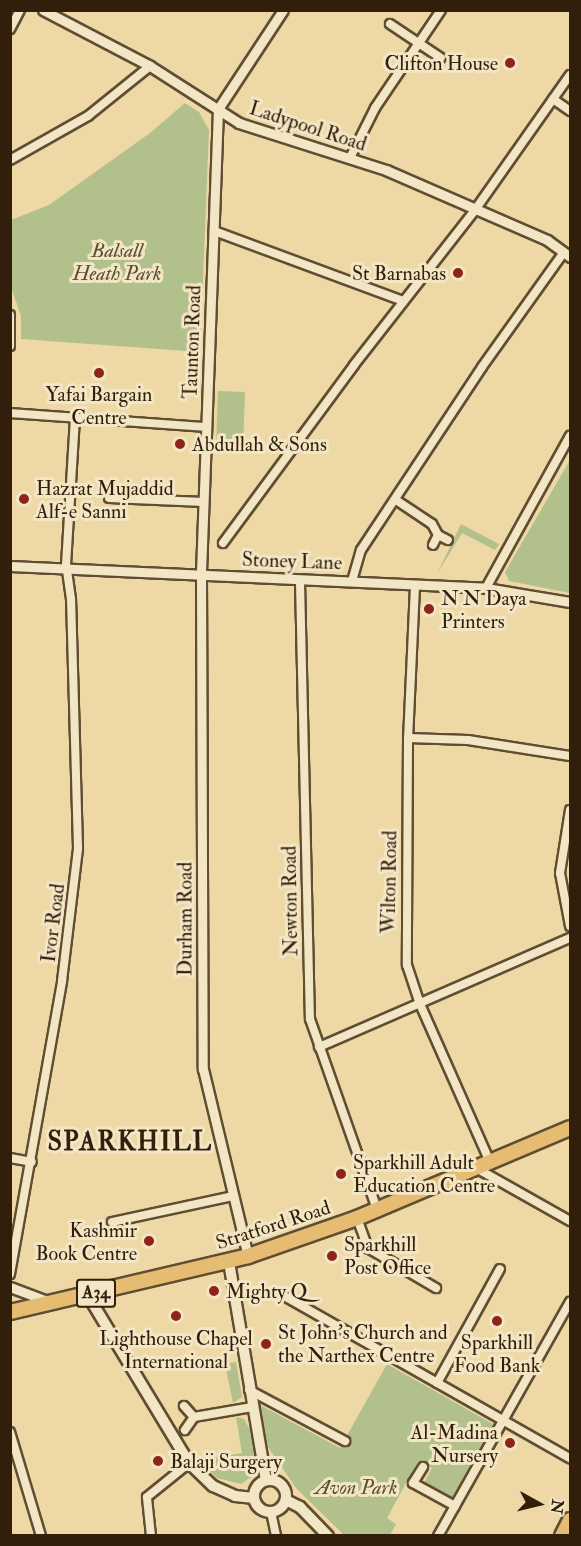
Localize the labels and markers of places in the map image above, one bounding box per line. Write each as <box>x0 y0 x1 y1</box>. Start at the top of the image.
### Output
place label: Clifton House <box>385 51 498 75</box>
marker: Clifton House <box>503 56 517 70</box>
place label: St Barnabas <box>352 261 446 285</box>
marker: St Barnabas <box>451 266 465 280</box>
marker: Yafai Bargain Centre <box>92 366 106 380</box>
place label: Yafai Bargain Centre <box>46 382 152 429</box>
place label: Abdullah & Sons <box>192 432 327 456</box>
marker: Abdullah & Sons <box>173 437 187 451</box>
place label: Hazrat Mujaddid Alf-e Sanni <box>36 476 174 523</box>
marker: Hazrat Mujaddid Alf-e Sanni <box>17 492 31 506</box>
place label: N N Daya Printers <box>441 586 527 633</box>
marker: N N Daya Printers <box>422 602 436 616</box>
place label: Sparkhill Adult Education Centre <box>353 1150 495 1197</box>
marker: Sparkhill Adult Education Centre <box>334 1167 348 1181</box>
place label: Kashmir Book Centre <box>35 1218 137 1265</box>
place label: Sparkhill Post Office <box>344 1232 431 1279</box>
marker: Kashmir Book Centre <box>142 1234 156 1248</box>
marker: Sparkhill Post Office <box>325 1249 339 1263</box>
place label: Mighty Q <box>226 1279 307 1303</box>
marker: Mighty Q <box>207 1284 221 1298</box>
marker: Lighthouse Chapel International <box>169 1309 183 1323</box>
marker: Sparkhill Food Bank <box>490 1314 504 1328</box>
place label: St John's Church and the Narthex Centre <box>278 1320 447 1367</box>
place label: Lighthouse Chapel International <box>99 1326 253 1373</box>
place label: Sparkhill Food Bank <box>454 1330 540 1377</box>
marker: St John's Church and the Narthex Centre <box>259 1337 273 1351</box>
place label: Al-Madina Nursery <box>411 1420 498 1467</box>
marker: Al-Madina Nursery <box>503 1436 517 1450</box>
place label: Balaji Surgery <box>170 1449 282 1473</box>
marker: Balaji Surgery <box>151 1454 165 1468</box>

